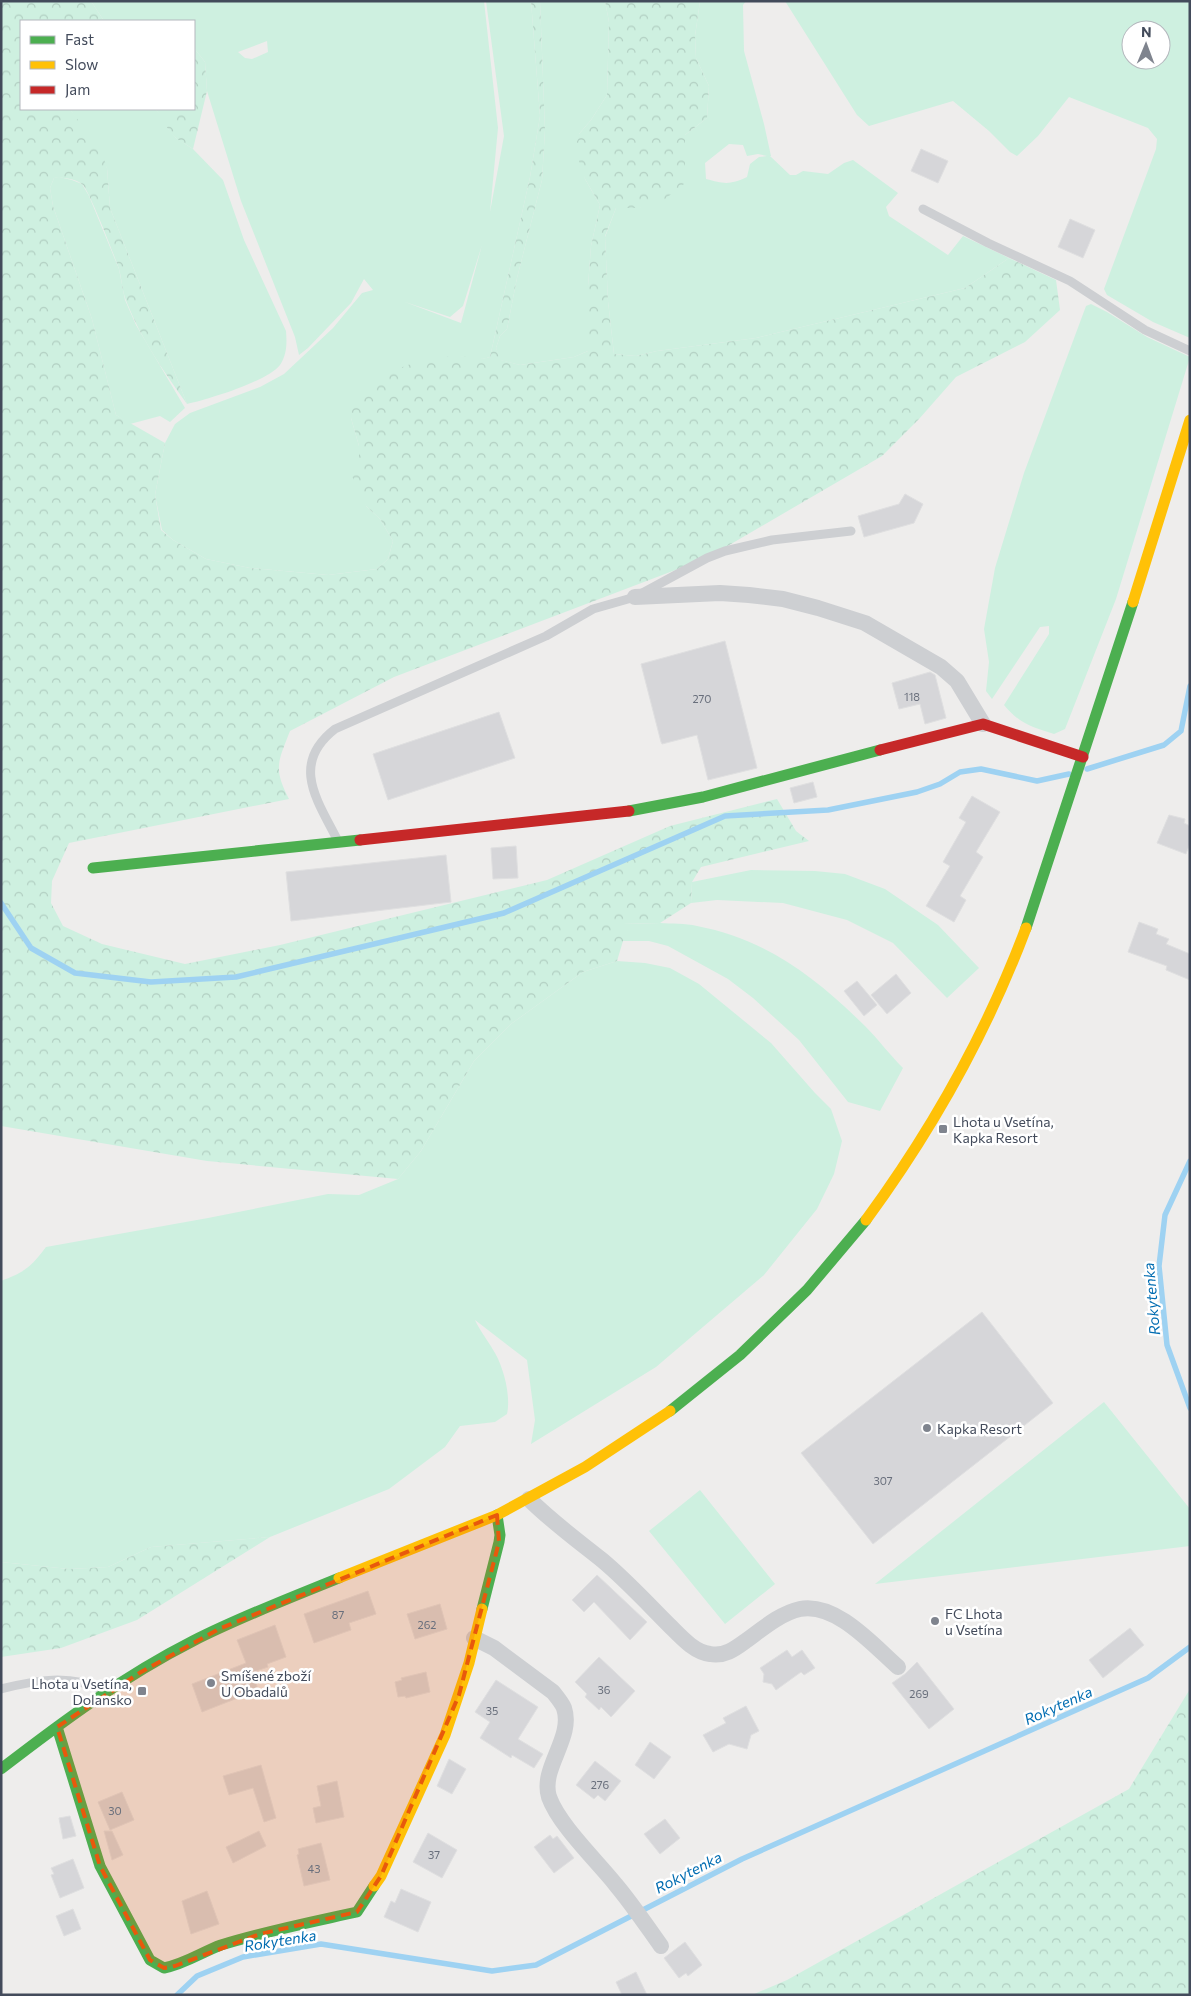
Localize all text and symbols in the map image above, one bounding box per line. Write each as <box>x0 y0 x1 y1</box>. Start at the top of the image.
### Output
legend <box>20 20 195 110</box>
north arrow <box>1121 20 1171 70</box>
text: N <box>1141 23 1152 40</box>
text: Fast <box>65 30 94 48</box>
text: Slow <box>65 55 98 73</box>
text: Jam <box>65 80 90 98</box>
house number: 118 <box>904 690 920 703</box>
house number: 270 <box>692 692 712 705</box>
place label: Lhota u Vsetína, Kapka Resort <box>953 1113 1054 1146</box>
marker: Lhota u Vsetína, Kapka Resort <box>937 1123 949 1135</box>
water label: Rokytenka <box>1139 1262 1163 1336</box>
place label: Kapka Resort <box>937 1420 1022 1437</box>
marker: Kapka Resort <box>921 1422 933 1434</box>
house number: 307 <box>873 1474 893 1487</box>
place label: FC Lhota u Vsetína <box>945 1605 1003 1638</box>
house number: 87 <box>332 1608 344 1621</box>
marker: FC Lhota u Vsetína <box>929 1615 941 1627</box>
house number: 262 <box>418 1618 436 1631</box>
place label: Smíšené zboží U Obadalů <box>221 1667 311 1700</box>
place label: Lhota u Vsetína, Dolansko <box>31 1675 132 1708</box>
marker: Smíšené zboží U Obadalů <box>205 1677 217 1689</box>
water label: Rokytenka <box>1021 1682 1095 1728</box>
house number: 36 <box>598 1683 611 1696</box>
marker: Lhota u Vsetína, Dolansko <box>136 1685 148 1697</box>
house number: 269 <box>909 1687 929 1700</box>
house number: 35 <box>486 1704 498 1717</box>
house number: 276 <box>591 1778 610 1791</box>
house number: 30 <box>108 1804 122 1817</box>
water label: Rokytenka <box>651 1847 725 1897</box>
house number: 37 <box>428 1848 440 1861</box>
house number: 43 <box>308 1862 320 1875</box>
water label: Rokytenka <box>243 1925 318 1955</box>

